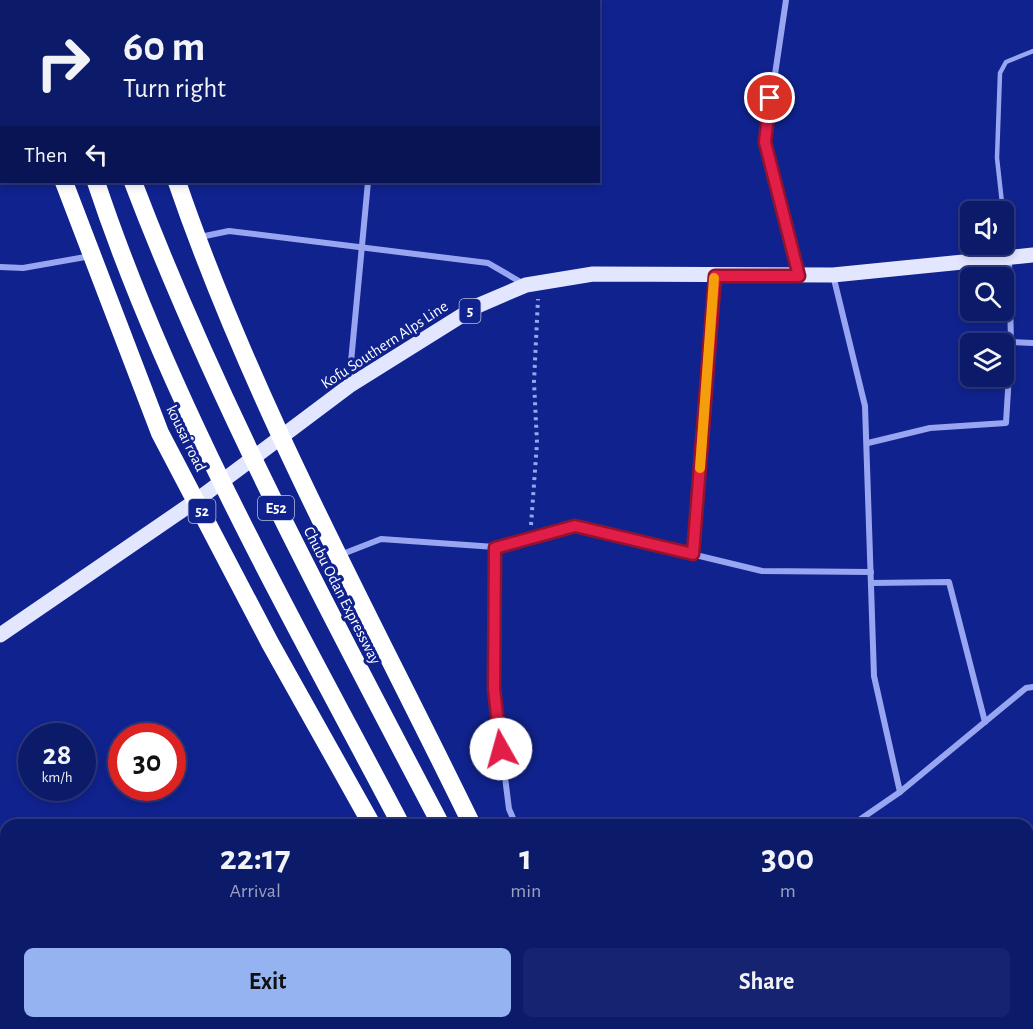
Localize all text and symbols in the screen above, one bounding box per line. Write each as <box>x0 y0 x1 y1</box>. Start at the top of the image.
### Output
icon: right <box>24 24 102 102</box>
text: 60 m <box>123 26 205 68</box>
pin <box>744 72 795 123</box>
text: Turn right <box>123 75 226 102</box>
icon: arrive <box>753 81 786 114</box>
icon: left <box>80 138 113 171</box>
text: Then <box>24 144 68 166</box>
map controls <box>960 201 1014 387</box>
button: sound <box>960 201 1014 255</box>
button: search <box>960 267 1014 321</box>
street label: Kofu Southern Alps Line <box>318 298 451 392</box>
road number: 5 <box>460 299 480 323</box>
button: layers <box>960 333 1014 387</box>
street label: kousai road <box>163 403 209 474</box>
road number: E52 <box>258 496 294 520</box>
road number: 52 <box>188 499 216 523</box>
street label: Chubu Odan Expressway <box>300 524 384 667</box>
position arrow <box>469 717 533 781</box>
speed limit sign: 30 <box>108 723 186 801</box>
text: 28 <box>43 740 71 770</box>
text: km/h <box>42 770 72 785</box>
text: 22:17 <box>220 840 290 876</box>
text: 1 <box>519 840 532 876</box>
text: 300 <box>761 840 814 876</box>
text: Arrival <box>229 881 281 901</box>
text: min <box>510 881 541 901</box>
text: m <box>780 881 796 901</box>
button: Exit <box>24 948 511 1017</box>
button: Share <box>523 948 1010 1017</box>

